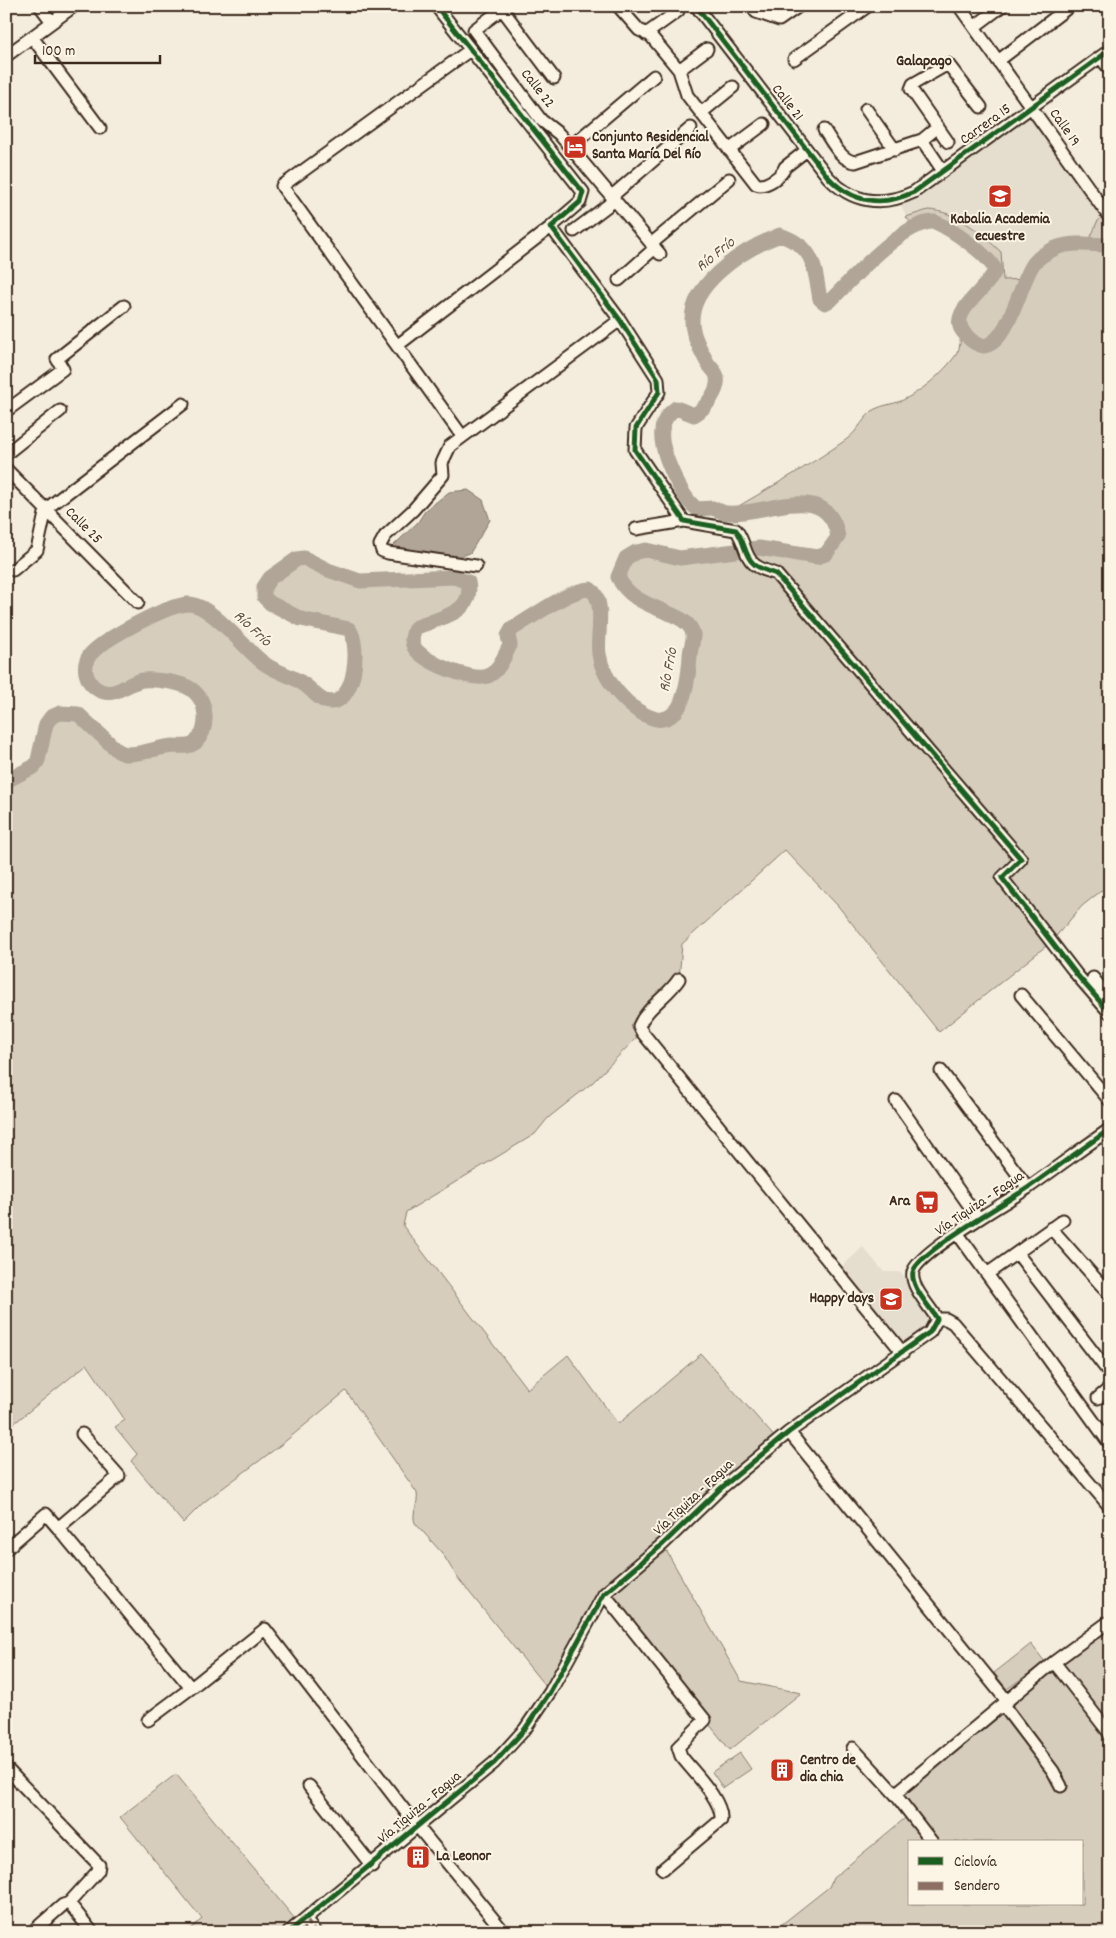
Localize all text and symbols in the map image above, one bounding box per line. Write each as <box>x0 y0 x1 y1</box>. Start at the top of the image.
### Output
scale bar <box>35 32 160 64</box>
text: 100 m <box>42 41 75 63</box>
district label: Galapago <box>896 50 952 73</box>
street label: Calle 22 <box>515 65 559 113</box>
street label: Calle 21 <box>766 80 808 126</box>
street label: Carrera 15 <box>956 99 1016 151</box>
street label: Calle 19 <box>1043 105 1085 151</box>
place label: Conjunto Residencial Santa María Del Río <box>592 127 709 166</box>
hotel icon: Conjunto Residencial Santa María Del Río <box>562 134 588 160</box>
school or university icon: Kabalia Academia ecuestre <box>987 183 1013 209</box>
place label: Kabalia Academia ecuestre <box>950 209 1051 248</box>
water label: Río Frío <box>691 231 741 278</box>
street label: Calle 25 <box>59 502 107 550</box>
water label: Río Frío <box>228 605 277 653</box>
water label: Río Frío <box>653 645 685 694</box>
street label: Vía Tiquiza - Fagua <box>931 1165 1030 1242</box>
supermarket icon: Ara <box>914 1189 940 1215</box>
place label: Ara <box>889 1191 911 1213</box>
school or university icon: Happy days <box>878 1286 904 1312</box>
place label: Happy days <box>809 1288 874 1310</box>
street label: Vía Tiquiza - Fagua <box>649 1454 740 1541</box>
place label: Centro de dia chia <box>800 1750 856 1789</box>
building icon: Centro de dia chia <box>769 1757 795 1783</box>
street label: Vía Tiquiza - Fagua <box>373 1766 467 1850</box>
legend <box>908 1840 1084 1906</box>
building icon: La Leonor <box>405 1844 431 1870</box>
place label: La Leonor <box>436 1846 492 1868</box>
text: Ciclovía <box>954 1852 997 1874</box>
text: Sendero <box>954 1876 1000 1898</box>

